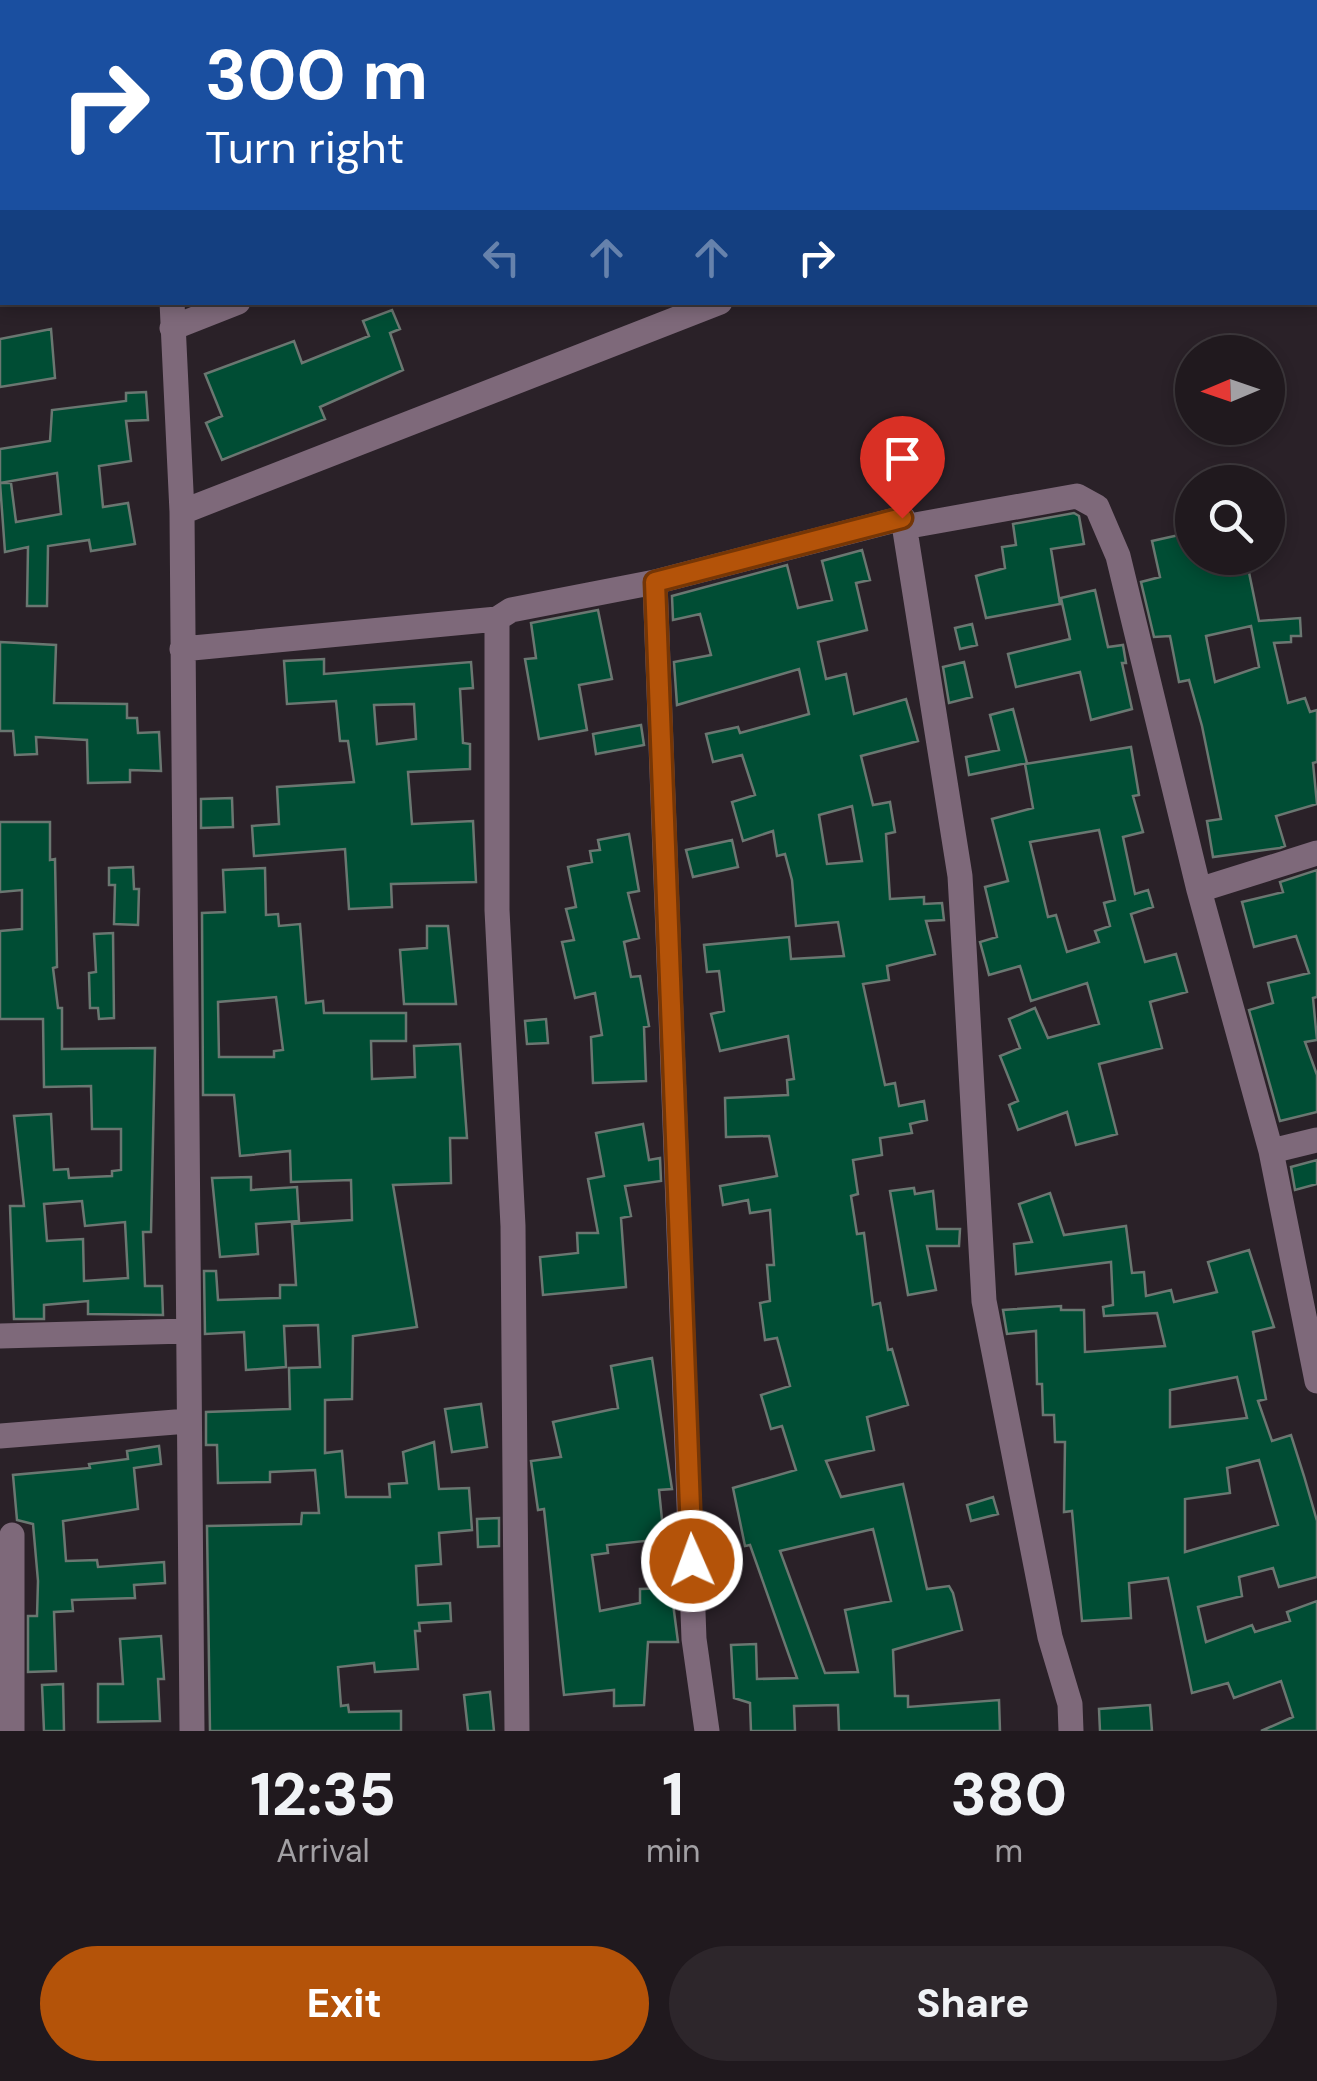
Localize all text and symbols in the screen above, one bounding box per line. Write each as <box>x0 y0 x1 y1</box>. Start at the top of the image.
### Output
text: 300 m <box>205 30 428 121</box>
icon: right <box>40 40 170 170</box>
text: Turn right <box>205 118 404 177</box>
icon: left <box>474 230 529 285</box>
icon: ahead <box>579 230 634 285</box>
icon: ahead <box>684 230 739 285</box>
icon: right <box>789 230 844 285</box>
north arrow <box>1175 335 1285 445</box>
map controls <box>1175 335 1285 575</box>
pin <box>860 416 945 519</box>
icon: arrive <box>875 431 930 486</box>
button: search <box>1175 465 1285 575</box>
position arrow <box>640 1509 744 1613</box>
text: 12:35 <box>250 1755 396 1834</box>
text: 1 <box>662 1755 684 1834</box>
text: 380 <box>950 1755 1067 1834</box>
text: Arrival <box>276 1830 370 1872</box>
text: min <box>646 1830 700 1872</box>
text: m <box>994 1830 1023 1872</box>
button: Exit <box>40 1946 649 2061</box>
button: Share <box>669 1946 1277 2061</box>

